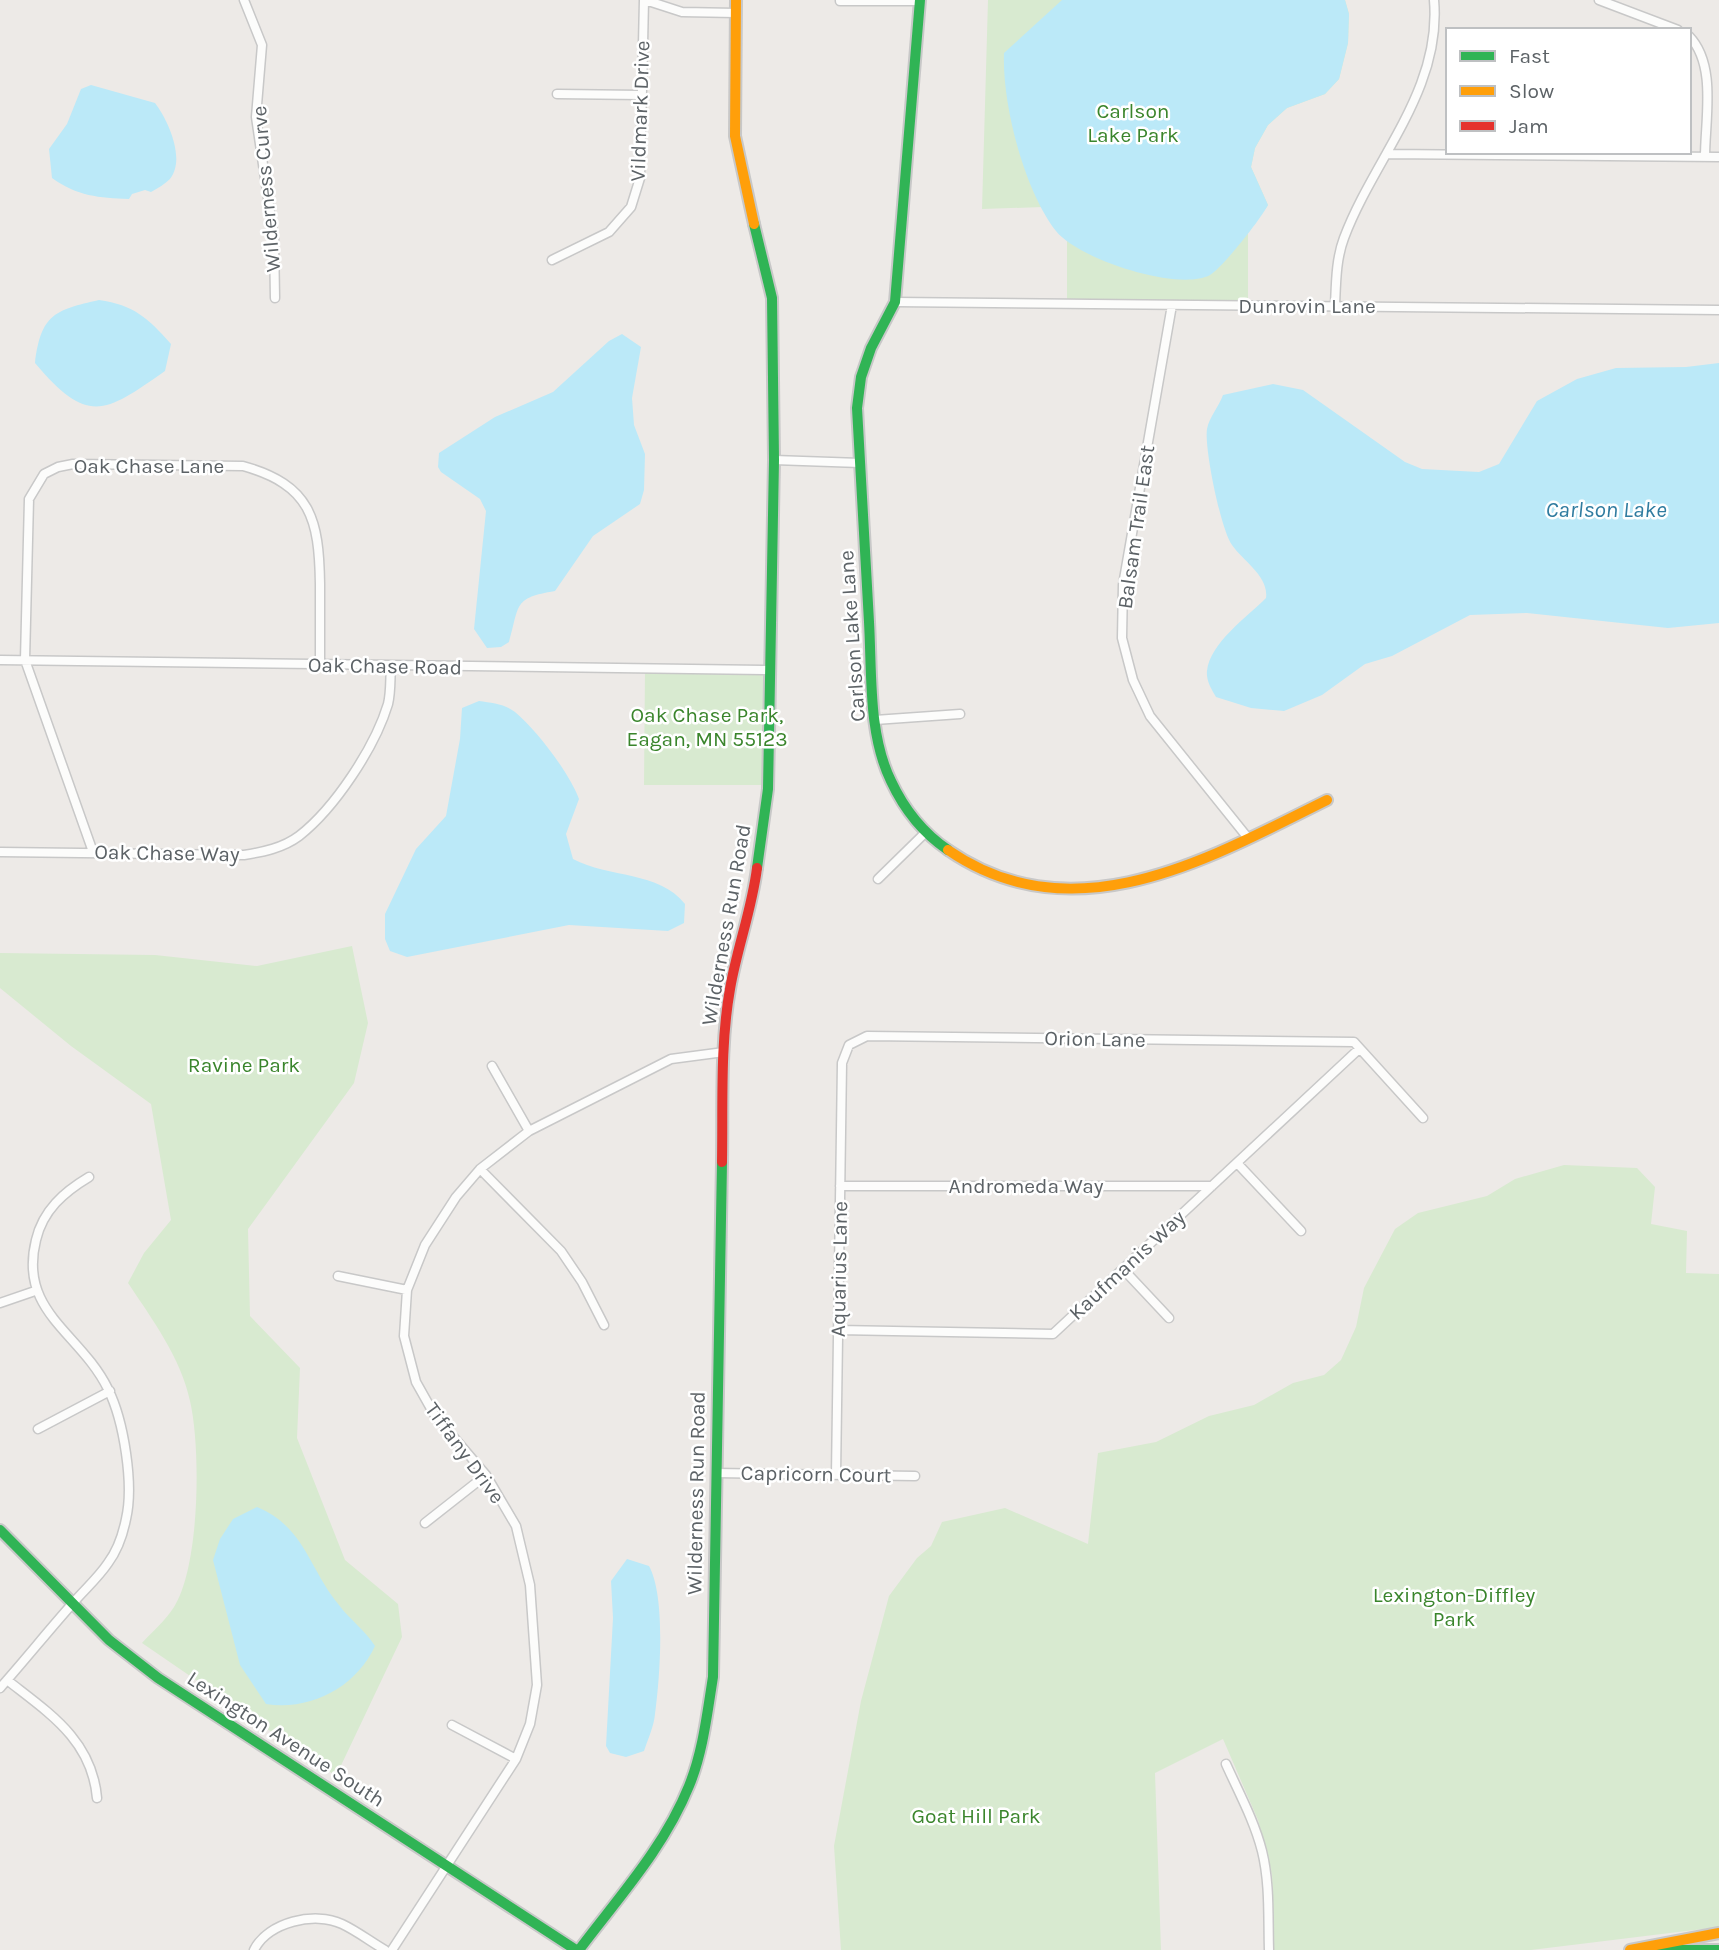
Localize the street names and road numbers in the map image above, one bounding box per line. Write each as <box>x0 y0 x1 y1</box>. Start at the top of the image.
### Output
street label: Vildmark Drive <box>626 40 654 182</box>
street label: Wilderness Curve <box>247 105 285 273</box>
street label: Dunrovin Lane <box>1238 294 1376 318</box>
street label: Balsam Trail East <box>1113 443 1159 611</box>
street label: Oak Chase Lane <box>74 454 224 478</box>
street label: Carlson Lake Lane <box>834 549 870 723</box>
street label: Oak Chase Road <box>308 653 462 679</box>
street label: Wilderness Run Road <box>696 823 756 1027</box>
street label: Oak Chase Way <box>94 840 240 866</box>
street label: Orion Lane <box>1044 1026 1146 1052</box>
street label: Andromeda Way <box>948 1174 1104 1198</box>
street label: Aquarius Lane <box>826 1201 852 1337</box>
street label: Kaufmanis Way <box>1064 1205 1190 1325</box>
street label: Wilderness Run Road <box>682 1391 710 1595</box>
street label: Tiffany Drive <box>420 1398 510 1508</box>
street label: Capricorn Court <box>740 1461 892 1487</box>
street label: Lexington Avenue South <box>183 1666 389 1812</box>

